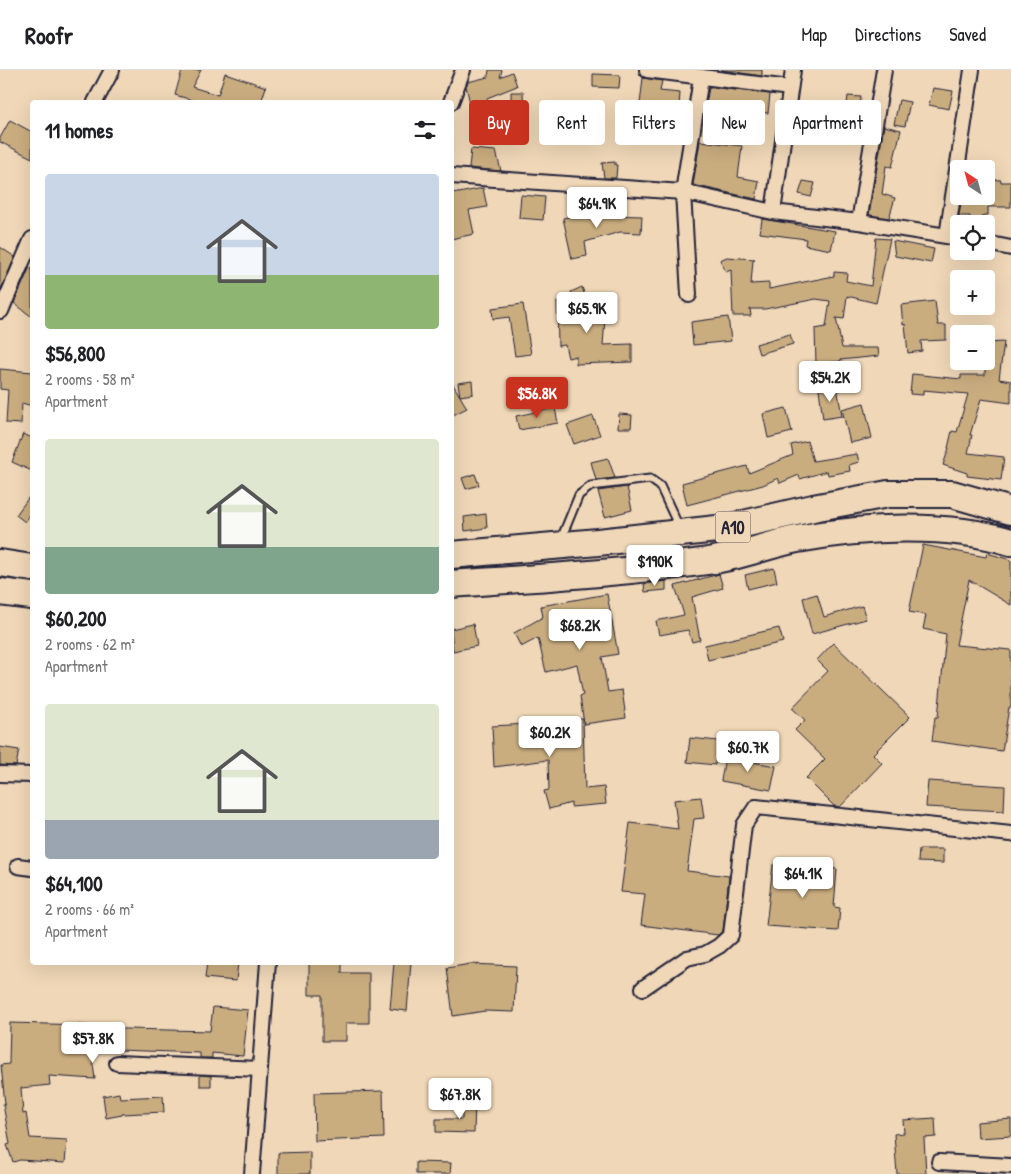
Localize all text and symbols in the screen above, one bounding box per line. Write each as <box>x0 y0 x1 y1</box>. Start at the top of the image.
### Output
text: Roofr <box>25 19 73 51</box>
text: Map <box>802 22 827 47</box>
text: Directions <box>855 22 921 47</box>
text: Saved <box>949 22 986 47</box>
chip: Buy <box>469 100 529 145</box>
chip: Rent <box>539 100 605 145</box>
chip: Filters <box>615 100 693 145</box>
chip: New <box>703 100 765 145</box>
chip: Apartment <box>775 100 881 145</box>
text: 11 homes <box>45 116 113 145</box>
icon: filters <box>411 116 439 144</box>
north arrow <box>950 160 995 205</box>
map controls <box>950 160 995 370</box>
pin: $64.9K <box>556 186 638 229</box>
text: $64.9K <box>578 192 616 214</box>
icon: home <box>197 206 287 296</box>
button: locate <box>950 215 995 260</box>
button: + <box>950 270 995 315</box>
pin: $65.9K <box>546 292 628 334</box>
text: $65.9K <box>568 297 606 319</box>
button: − <box>950 325 995 370</box>
text: $56,800 <box>45 339 105 368</box>
pin: $54.2K <box>789 360 871 403</box>
text: $54.2K <box>810 366 850 388</box>
text: 2 rooms · 58 m² <box>45 368 135 390</box>
pin: $56.8K <box>496 376 578 419</box>
text: $56.8K <box>517 382 557 404</box>
text: Apartment <box>45 390 108 412</box>
icon: home <box>197 471 287 561</box>
road number: A10 <box>716 512 750 542</box>
pin: $190K <box>620 544 690 587</box>
text: $190K <box>637 550 673 572</box>
text: $60,200 <box>45 604 106 633</box>
pin: $68.2K <box>539 608 621 651</box>
text: $68.2K <box>560 614 600 636</box>
text: 2 rooms · 62 m² <box>45 633 135 655</box>
text: Apartment <box>45 655 108 677</box>
pin: $60.2K <box>509 716 591 758</box>
text: $60.2K <box>530 721 570 743</box>
pin: $60.7K <box>707 730 789 773</box>
icon: home <box>197 736 287 826</box>
text: $60.7K <box>727 736 769 758</box>
pin: $64.1K <box>762 856 844 899</box>
text: $64.1K <box>784 862 822 884</box>
text: $64,100 <box>45 869 103 898</box>
text: 2 rooms · 66 m² <box>45 898 134 920</box>
text: Apartment <box>45 920 108 942</box>
pin: $57.8K <box>52 1022 134 1064</box>
text: $57.8K <box>72 1027 114 1049</box>
pin: $67.8K <box>419 1078 501 1120</box>
text: $67.8K <box>439 1083 481 1105</box>

